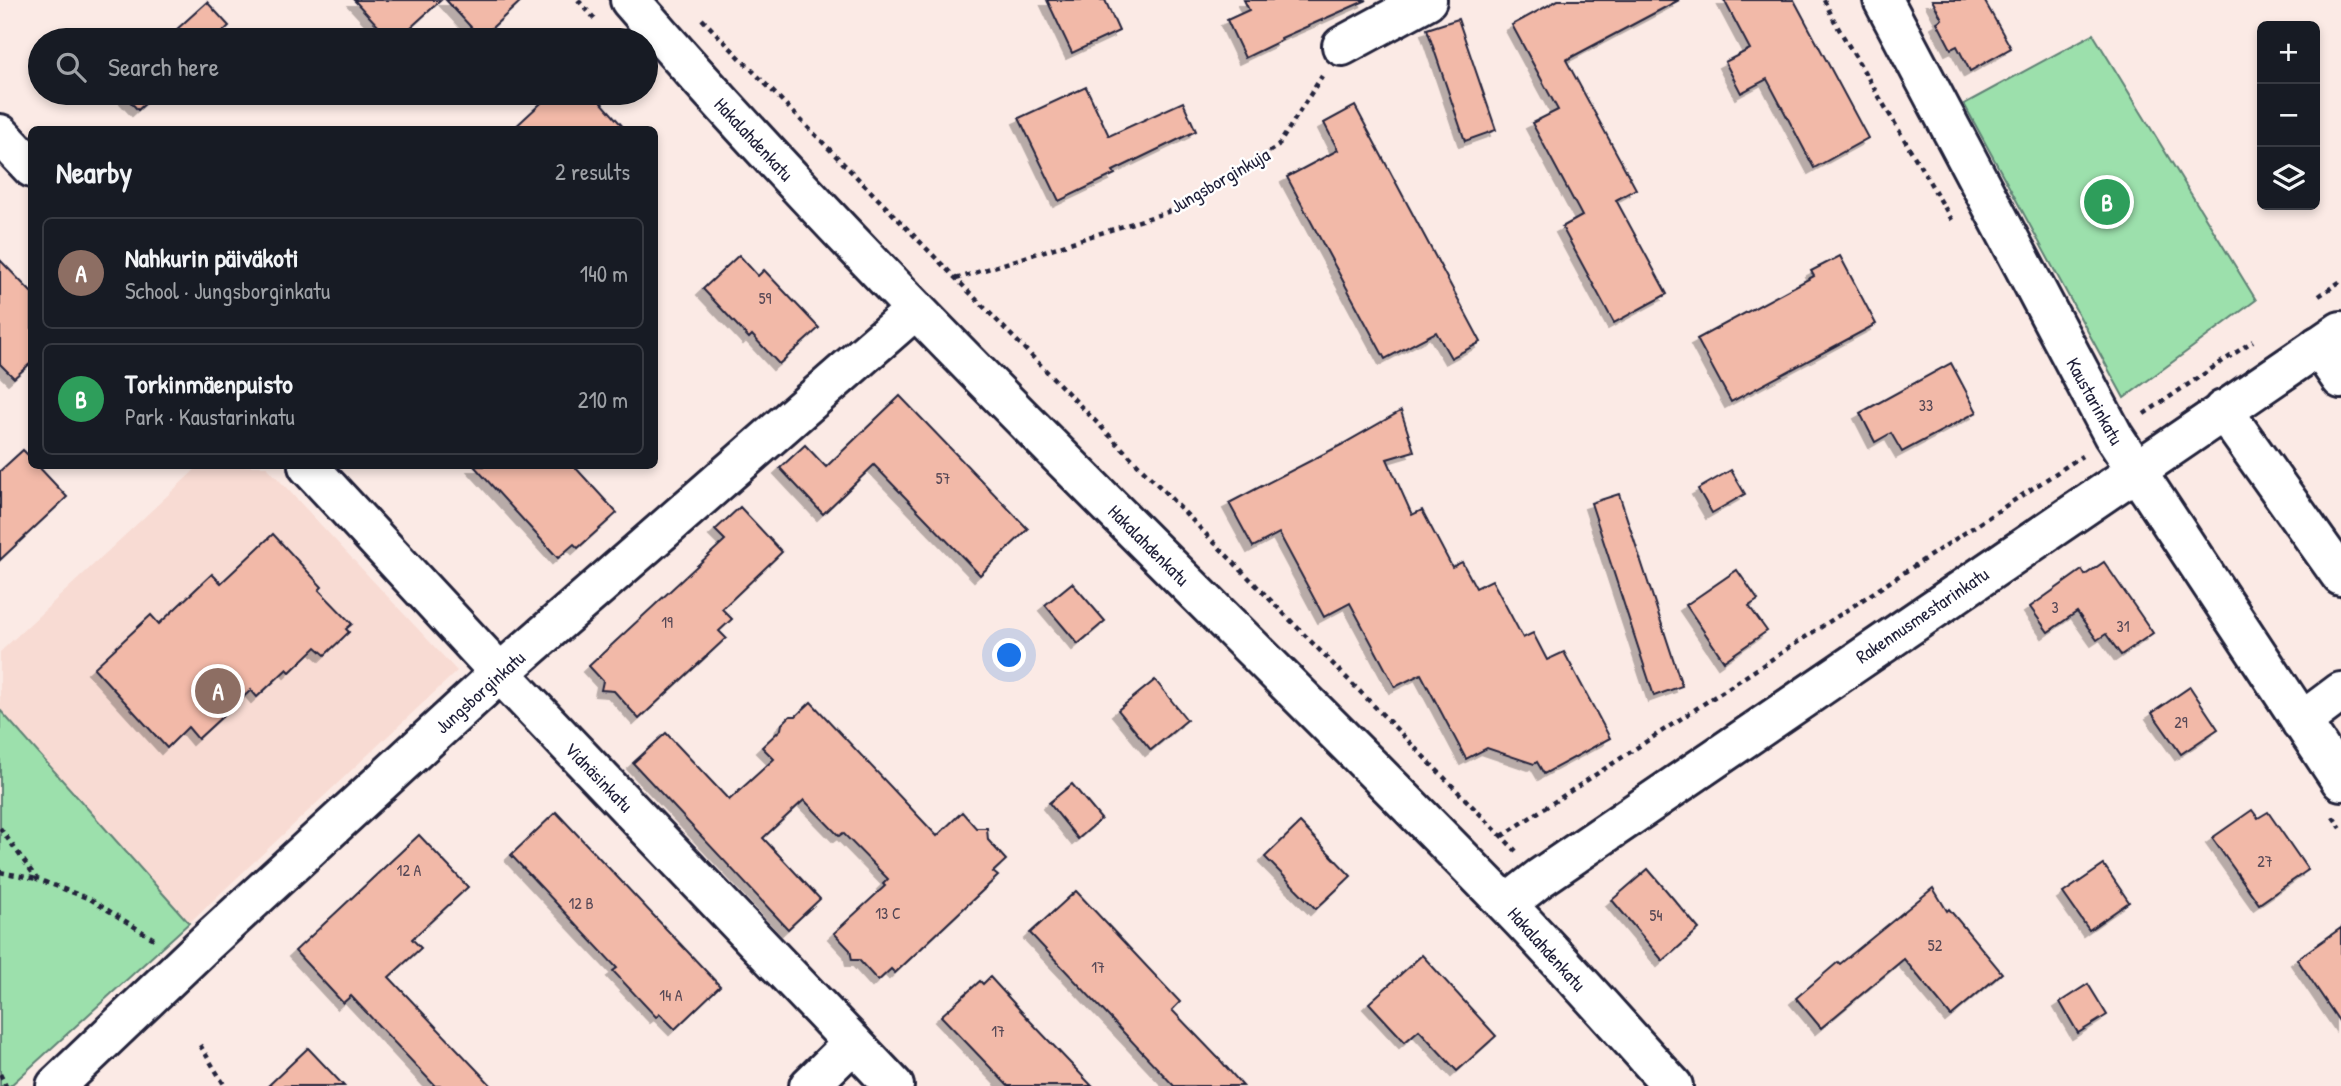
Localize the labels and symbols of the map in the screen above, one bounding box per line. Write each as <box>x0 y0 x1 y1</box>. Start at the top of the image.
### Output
street label: Hakalahdenkatu <box>709 92 800 187</box>
street label: Jungsborginkuja <box>1166 141 1275 219</box>
pin: B <box>2084 176 2130 228</box>
house number: 59 <box>759 287 771 309</box>
street label: Kaustarinkatu <box>2060 353 2130 450</box>
house number: 33 <box>1919 394 1933 416</box>
house number: 57 <box>936 467 950 489</box>
street label: Hakalahdenkatu <box>1103 499 1196 592</box>
street label: Rakennusmestarinkatu <box>1850 561 1994 669</box>
house number: 3 <box>2051 596 2059 618</box>
house number: 19 <box>661 611 673 633</box>
house number: 31 <box>2117 615 2130 637</box>
your location <box>992 638 1026 672</box>
street label: Jungsborginkatu <box>429 644 531 739</box>
pin: A <box>195 665 241 717</box>
house number: 29 <box>2174 711 2188 733</box>
street label: Vidnäsinkatu <box>559 736 639 818</box>
house number: 27 <box>2257 850 2273 872</box>
house number: 12 A <box>397 859 422 881</box>
house number: 12 B <box>568 892 594 914</box>
street label: Hakalahdenkatu <box>1502 901 1592 997</box>
house number: 13 C <box>875 902 901 924</box>
house number: 54 <box>1650 904 1662 926</box>
house number: 52 <box>1928 934 1943 956</box>
house number: 17 <box>1091 956 1105 978</box>
house number: 14 A <box>659 984 683 1006</box>
house number: 17 <box>991 1020 1005 1042</box>

